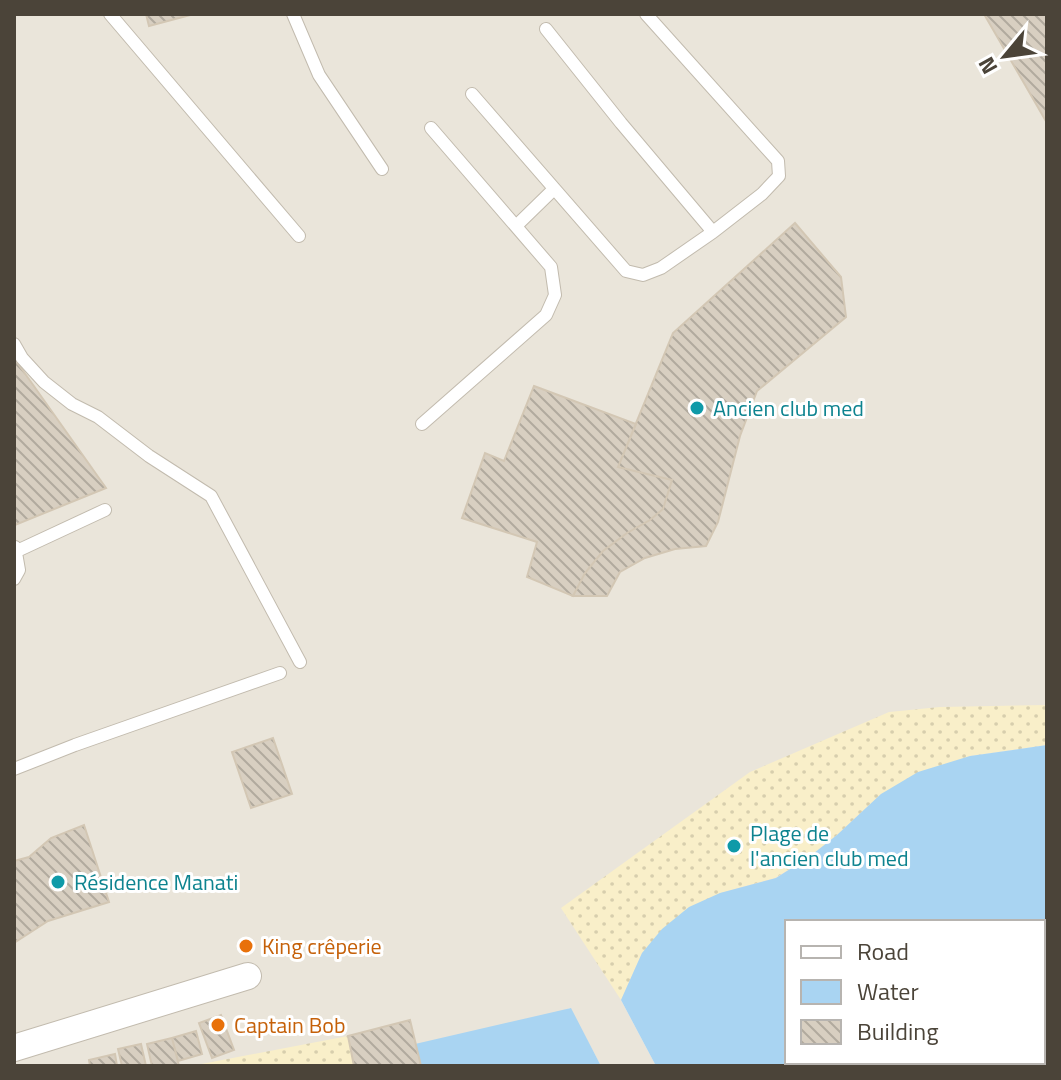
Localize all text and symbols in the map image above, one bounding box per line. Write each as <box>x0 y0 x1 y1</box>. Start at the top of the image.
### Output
north arrow <box>965 16 1045 96</box>
text: N <box>969 51 1006 81</box>
place label: Ancien club med <box>713 391 864 425</box>
marker: Ancien club med <box>688 399 706 417</box>
place label: Plage de l'ancien club med <box>750 816 909 875</box>
marker: Plage de l'ancien club med <box>725 837 743 855</box>
place label: Résidence Manati <box>74 865 238 899</box>
marker: Résidence Manati <box>49 873 67 891</box>
legend <box>785 920 1045 1064</box>
place label: King crêperie <box>262 929 382 963</box>
text: Road <box>857 933 909 969</box>
marker: King crêperie <box>237 937 255 955</box>
text: Water <box>857 973 919 1009</box>
place label: Captain Bob <box>234 1008 345 1042</box>
text: Building <box>857 1013 939 1049</box>
marker: Captain Bob <box>209 1016 227 1034</box>

